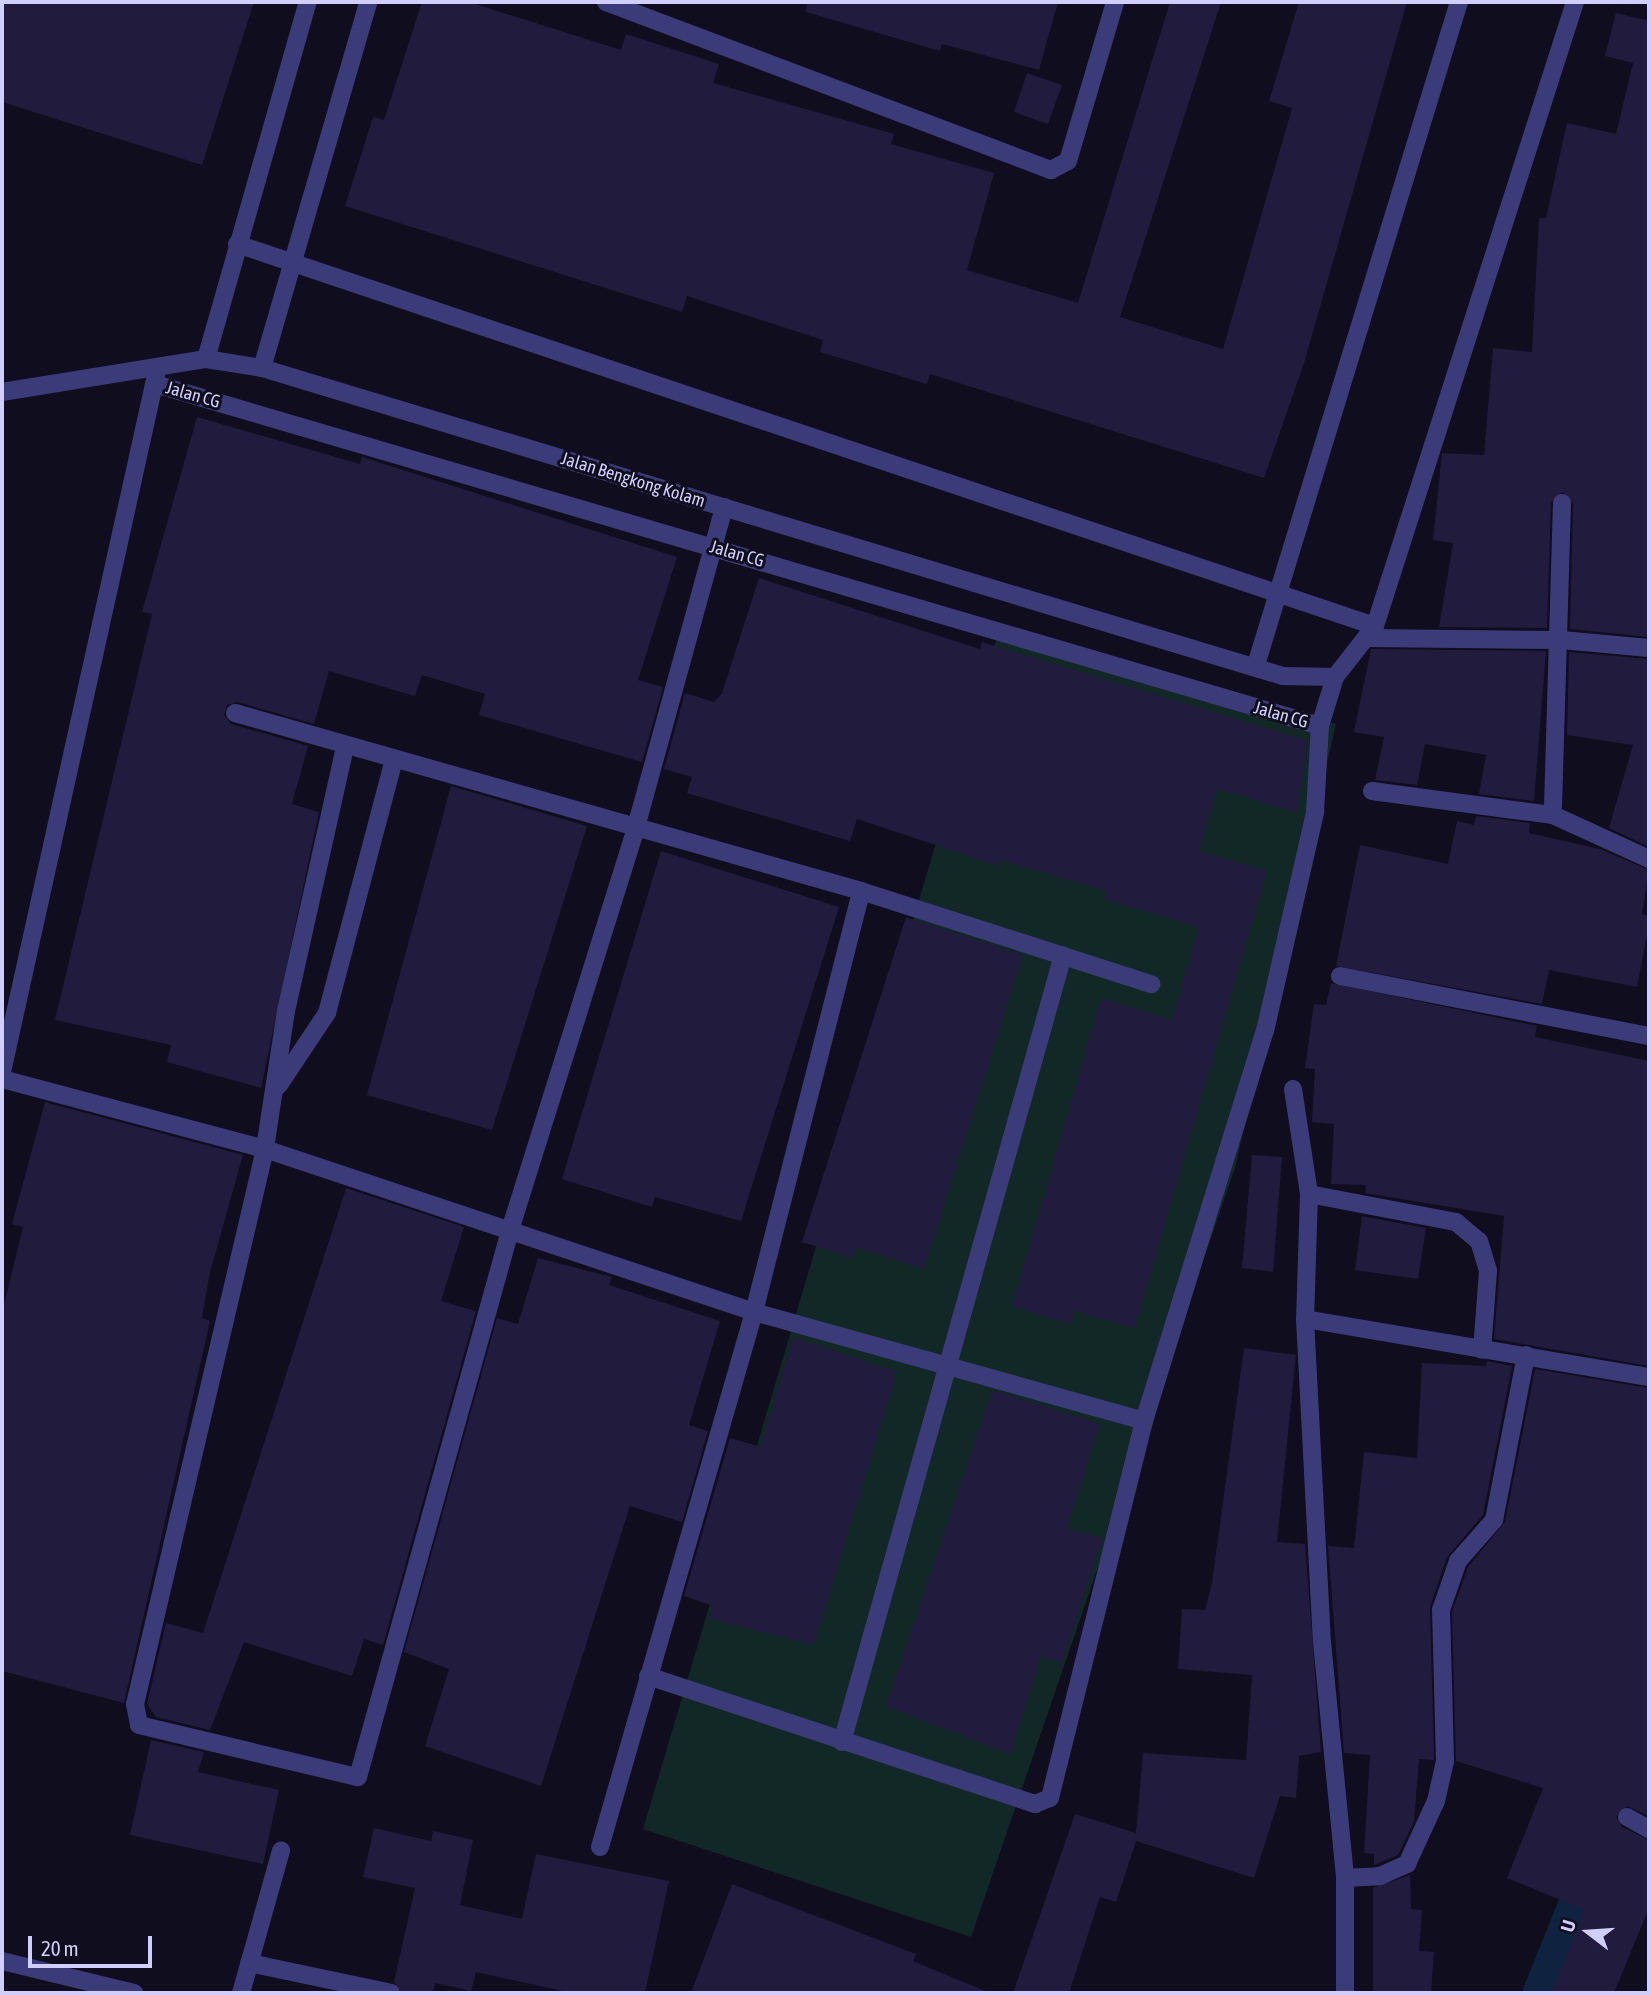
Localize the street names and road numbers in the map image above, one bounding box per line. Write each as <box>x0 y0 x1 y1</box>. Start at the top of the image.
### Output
street label: Jalan CG <box>163 377 223 413</box>
street label: Jalan Bengkong Kolam <box>558 448 708 512</box>
street label: Jalan CG <box>707 536 767 572</box>
street label: Jalan CG <box>1251 697 1311 733</box>

